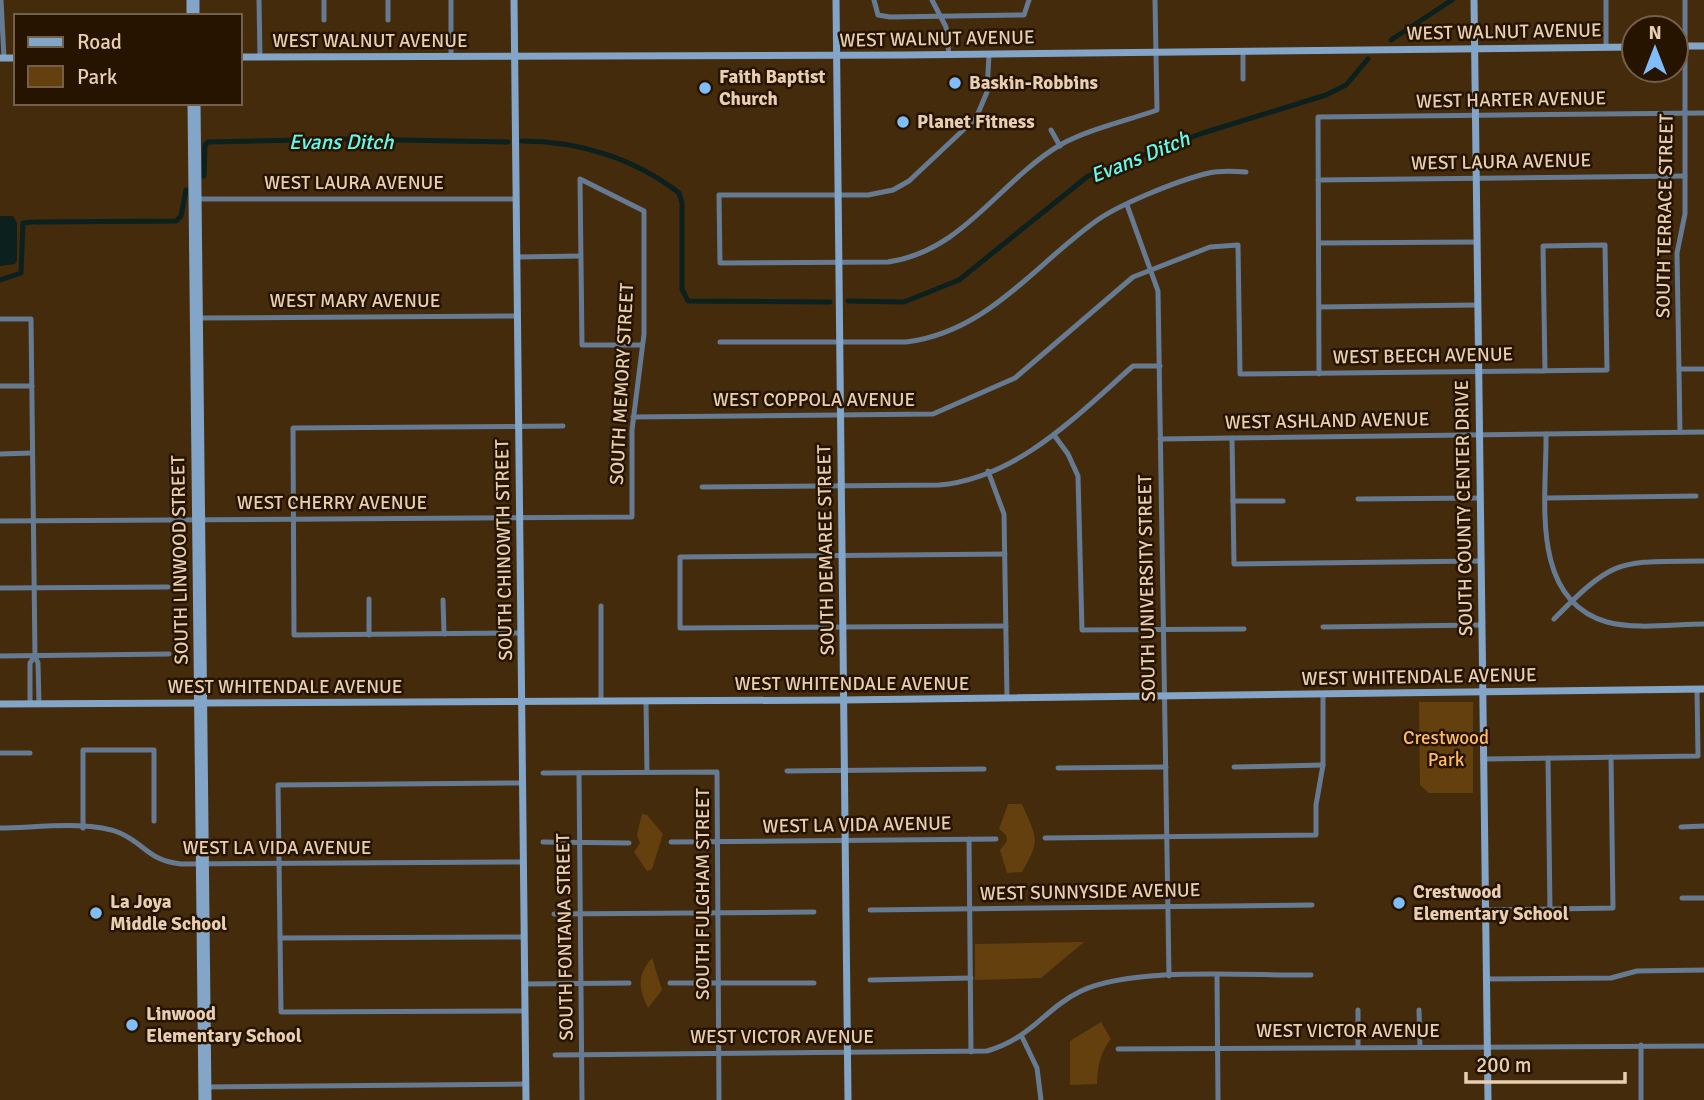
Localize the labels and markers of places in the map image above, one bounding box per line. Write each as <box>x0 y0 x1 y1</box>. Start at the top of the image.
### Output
place label: Faith Baptist Church <box>719 65 825 111</box>
place label: Baskin-Robbins <box>969 71 1098 95</box>
marker: Baskin-Robbins <box>947 75 963 91</box>
marker: Faith Baptist Church <box>697 80 713 96</box>
place label: Planet Fitness <box>917 110 1035 134</box>
marker: Planet Fitness <box>895 114 911 130</box>
place label: Crestwood Elementary School <box>1413 880 1569 926</box>
place label: La Joya Middle School <box>110 890 227 936</box>
marker: Crestwood Elementary School <box>1391 895 1407 911</box>
marker: La Joya Middle School <box>88 905 104 921</box>
place label: Linwood Elementary School <box>146 1002 302 1048</box>
marker: Linwood Elementary School <box>124 1017 140 1033</box>

